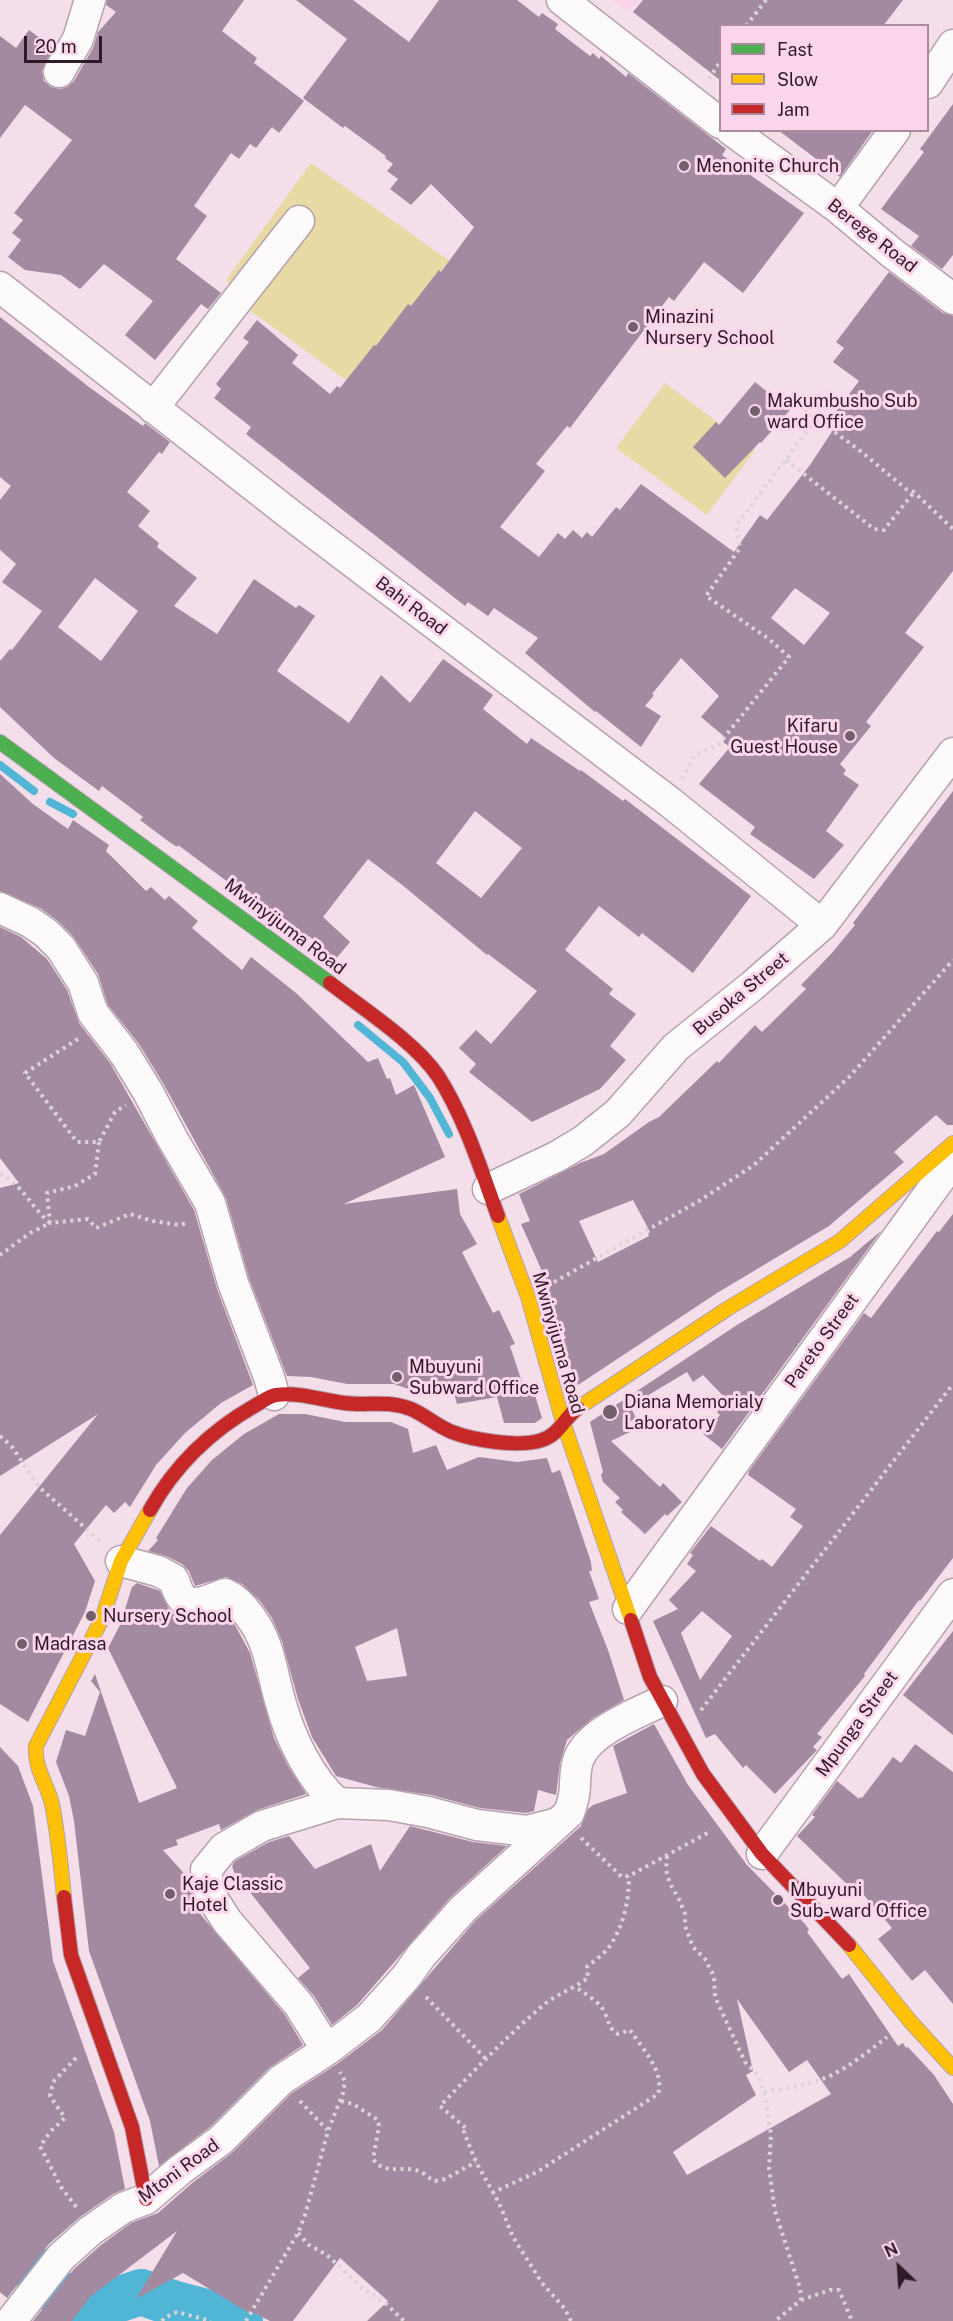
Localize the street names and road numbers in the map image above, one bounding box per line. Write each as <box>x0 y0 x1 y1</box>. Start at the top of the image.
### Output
street label: Berege Road <box>823 194 921 278</box>
street label: Bahi Road <box>371 572 451 640</box>
street label: Mwinyijuma Road <box>220 874 350 980</box>
street label: Busoka Street <box>689 948 793 1040</box>
street label: Mwinyijuma Road <box>527 1270 589 1416</box>
street label: Pareto Street <box>780 1289 864 1393</box>
street label: Mpunga Street <box>811 1667 903 1781</box>
street label: Mtoni Road <box>134 2134 224 2208</box>

